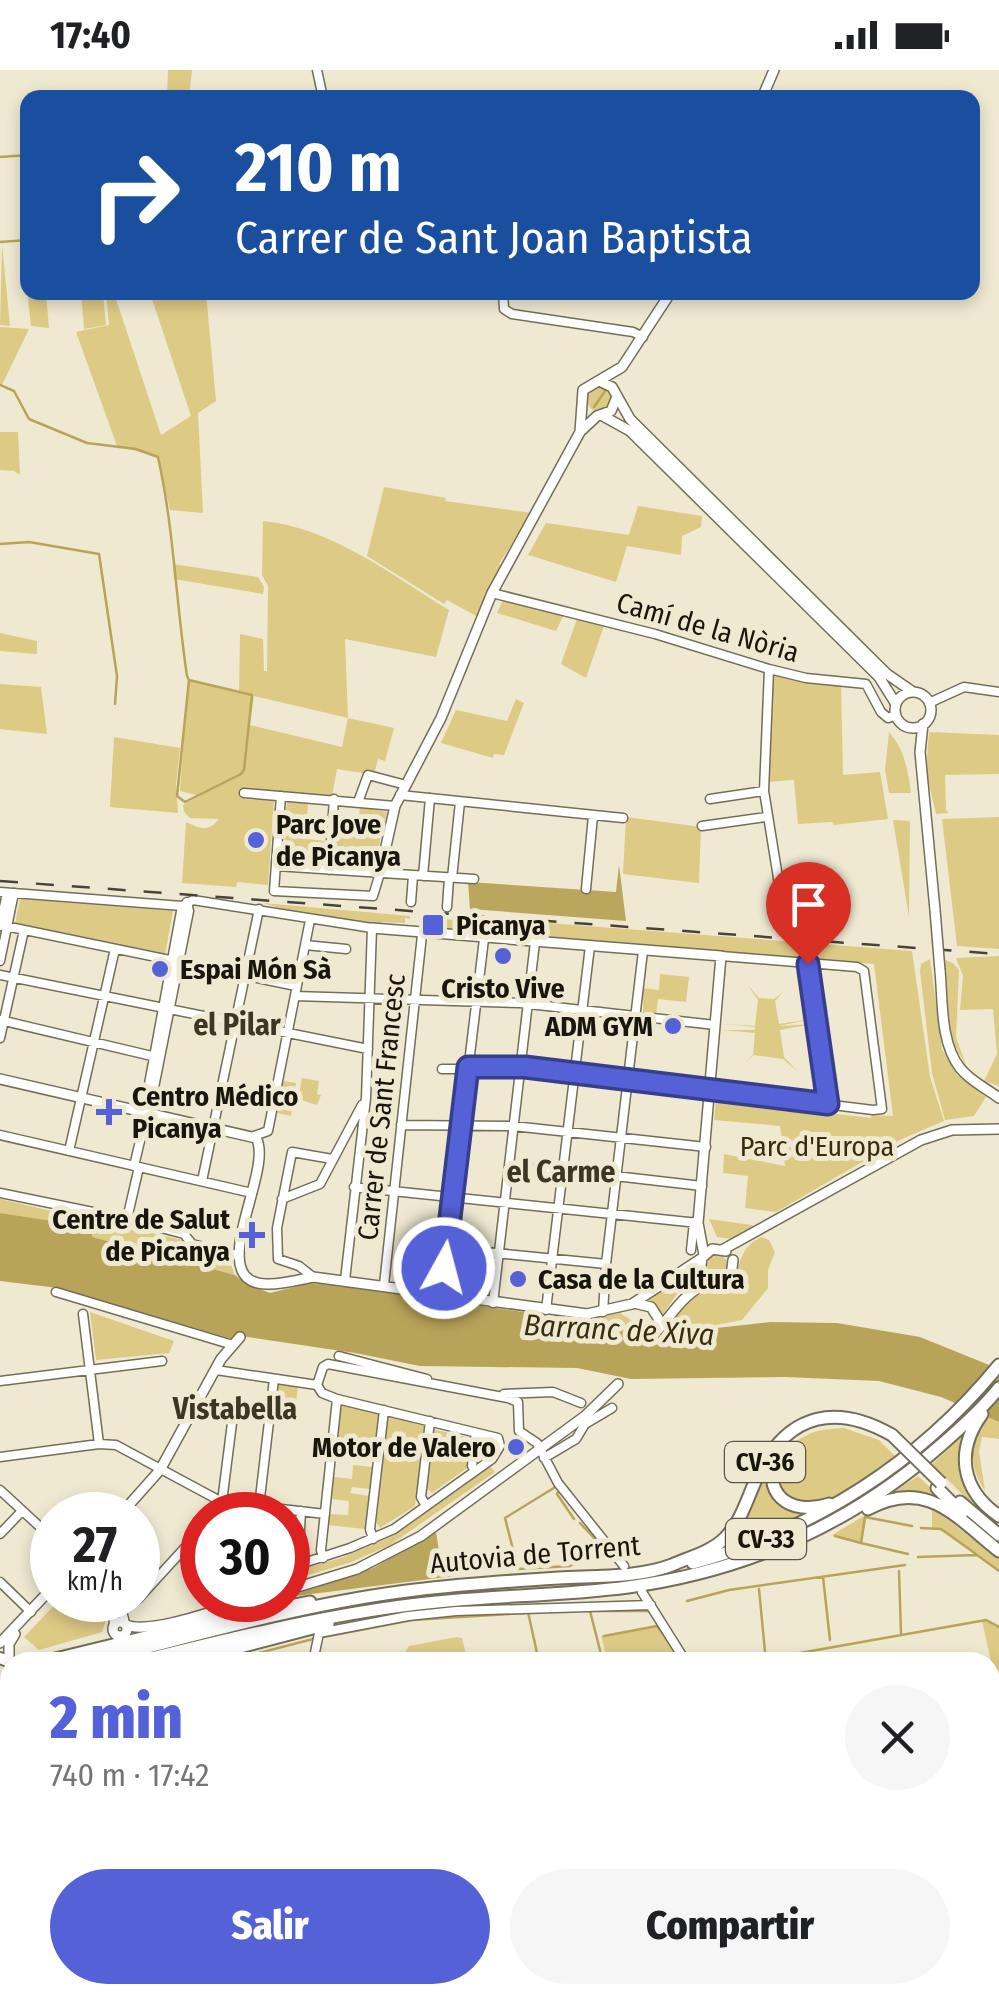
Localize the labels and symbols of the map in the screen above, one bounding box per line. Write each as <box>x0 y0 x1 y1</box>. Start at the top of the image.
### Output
street label: Camí de la Nòria <box>613 586 803 669</box>
place label: Parc Jove de Picanya <box>276 808 401 873</box>
marker: Parc Jove de Picanya <box>245 829 267 851</box>
pin <box>766 862 851 965</box>
place label: Picanya <box>456 909 546 942</box>
marker: Picanya <box>420 912 446 938</box>
marker: Cristo Vive <box>492 945 514 967</box>
place label: Espai Món Sà <box>180 953 332 986</box>
marker: Espai Món Sà <box>149 958 171 980</box>
street label: Carrer de Sant Francesc <box>351 972 412 1242</box>
place label: Cristo Vive <box>441 972 565 1005</box>
district label: el Pilar <box>193 1007 282 1043</box>
place label: ADM GYM <box>544 1010 653 1043</box>
marker: ADM GYM <box>662 1015 684 1037</box>
place label: Centro Médico Picanya <box>132 1080 299 1145</box>
marker: Centro Médico Picanya <box>96 1099 122 1125</box>
park label: Parc d'Europa <box>740 1130 894 1163</box>
district label: el Carme <box>506 1154 616 1190</box>
place label: Centre de Salut de Picanya <box>52 1203 231 1268</box>
position arrow <box>392 1216 496 1320</box>
marker: Centre de Salut de Picanya <box>239 1222 265 1248</box>
place label: Casa de la Cultura <box>538 1263 745 1296</box>
marker: Casa de la Cultura <box>507 1268 529 1290</box>
water label: Barranc de Xiva <box>523 1307 715 1353</box>
district label: Vistabella <box>172 1391 297 1427</box>
place label: Motor de Valero <box>312 1431 496 1464</box>
marker: Motor de Valero <box>505 1436 527 1458</box>
road number: CV-36 <box>725 1442 805 1482</box>
speed limit sign: 30 <box>180 1492 310 1622</box>
road number: CV-33 <box>726 1519 806 1559</box>
street label: Autovia de Torrent <box>429 1529 642 1580</box>

